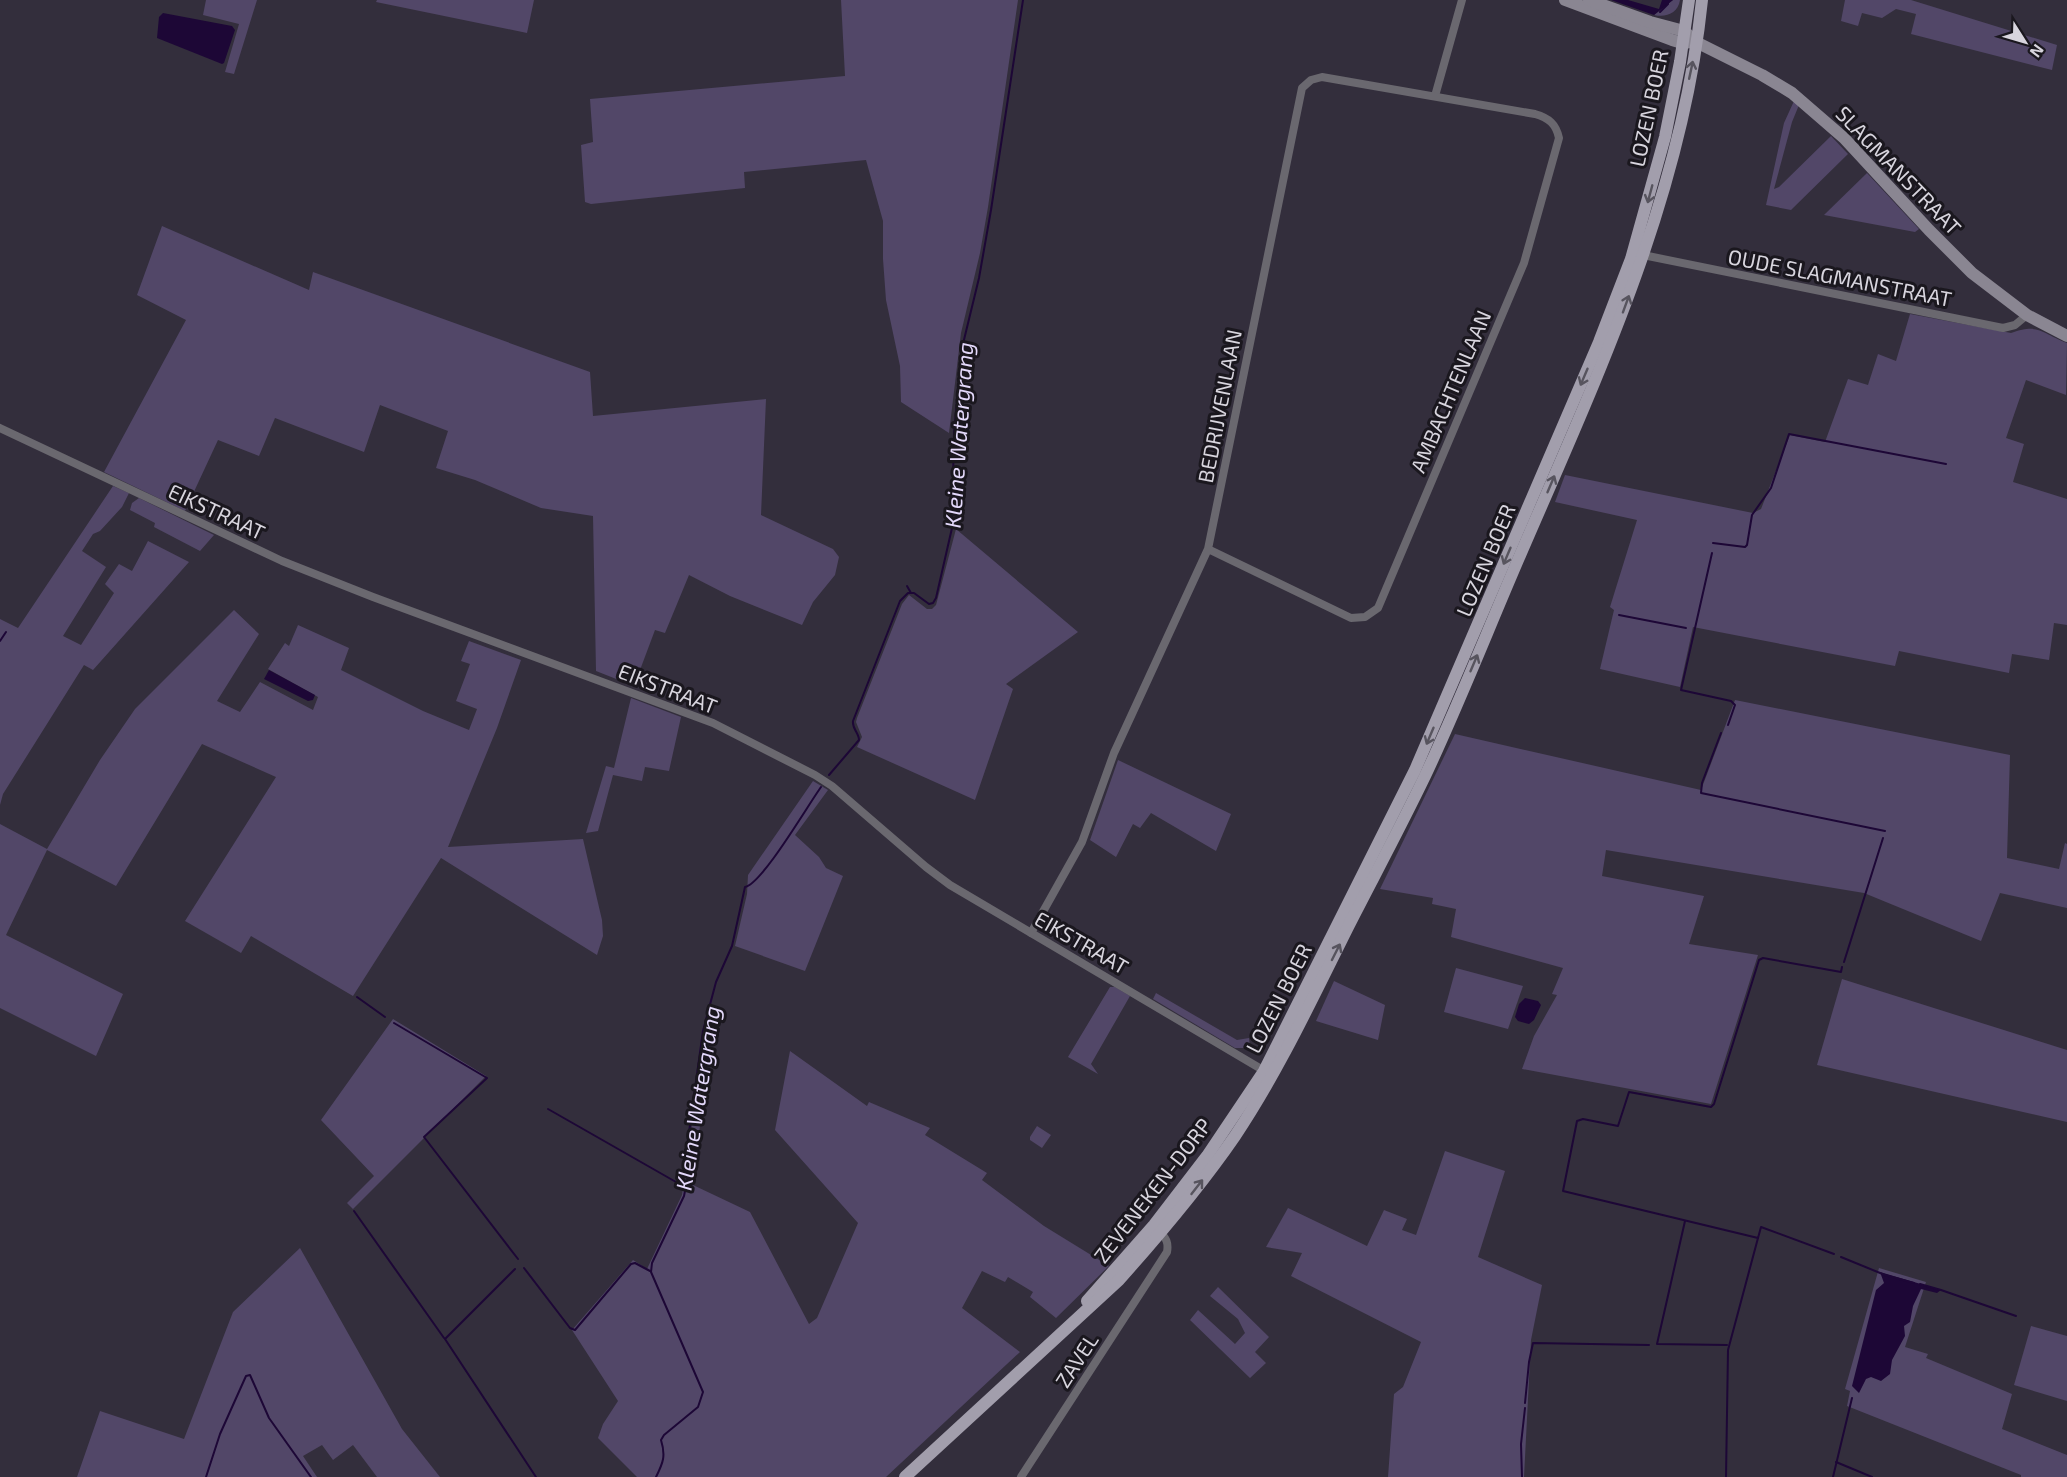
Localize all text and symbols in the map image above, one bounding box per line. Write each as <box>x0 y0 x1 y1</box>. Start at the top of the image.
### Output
north arrow <box>1995 12 2055 72</box>
text: N <box>2026 41 2048 62</box>
street label: LOZEN BOER <box>1623 47 1673 169</box>
one-way arrow <box>1686 60 1697 80</box>
street label: SLAGMANSTRAAT <box>1831 101 1967 239</box>
one-way arrow <box>1644 184 1655 203</box>
street label: OUDE SLAGMANSTRAAT <box>1726 243 1954 311</box>
one-way arrow <box>1621 295 1632 314</box>
street label: AMBACHTENLAAN <box>1405 306 1495 476</box>
street label: BEDRIJVENLAAN <box>1192 327 1246 485</box>
water label: Kleine Watergrang <box>939 341 977 529</box>
one-way arrow <box>1578 368 1589 386</box>
one-way arrow <box>1545 475 1557 493</box>
street label: EIKSTRAAT <box>165 478 269 544</box>
street label: LOZEN BOER <box>1450 500 1520 620</box>
one-way arrow <box>1501 547 1512 565</box>
one-way arrow <box>1468 654 1480 672</box>
street label: EIKSTRAAT <box>615 658 721 718</box>
one-way arrow <box>1424 726 1435 744</box>
street label: EIKSTRAAT <box>1031 905 1133 979</box>
street label: LOZEN BOER <box>1240 939 1316 1057</box>
one-way arrow <box>1330 944 1342 962</box>
water label: Kleine Watergrang <box>670 1004 724 1192</box>
street label: ZEVENEKEN-DORP <box>1088 1113 1216 1267</box>
one-way arrow <box>1191 1179 1204 1195</box>
street label: ZAVEL <box>1049 1328 1103 1392</box>

